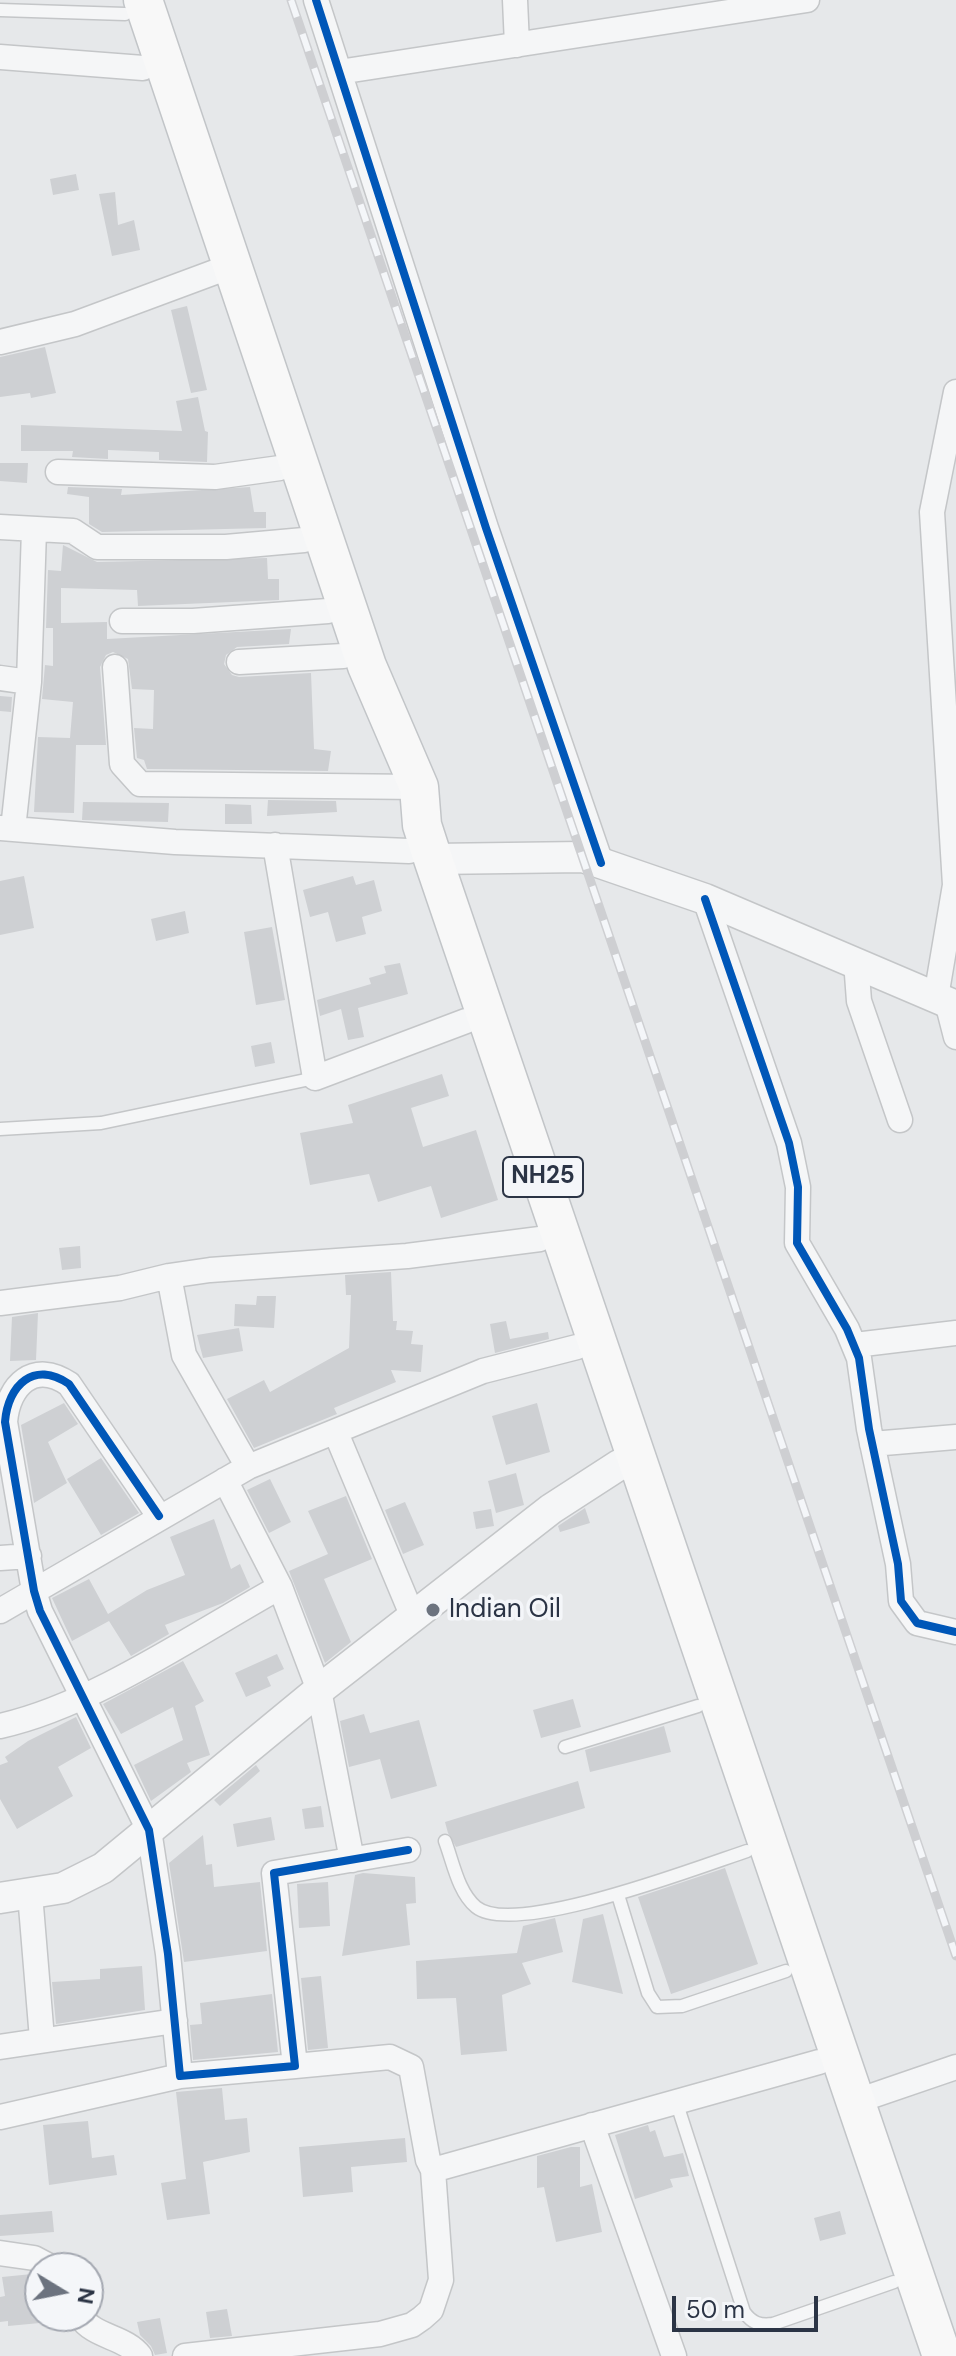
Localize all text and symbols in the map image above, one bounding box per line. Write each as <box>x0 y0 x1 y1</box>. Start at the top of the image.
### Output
road number: NH25 <box>503 1157 583 1197</box>
place label: Indian Oil <box>449 1594 561 1626</box>
marker: Indian Oil <box>424 1601 442 1619</box>
north arrow <box>24 2252 104 2332</box>
scale bar <box>676 2280 822 2330</box>
text: N <box>70 2285 102 2306</box>
text: 50 m <box>686 2294 745 2325</box>

